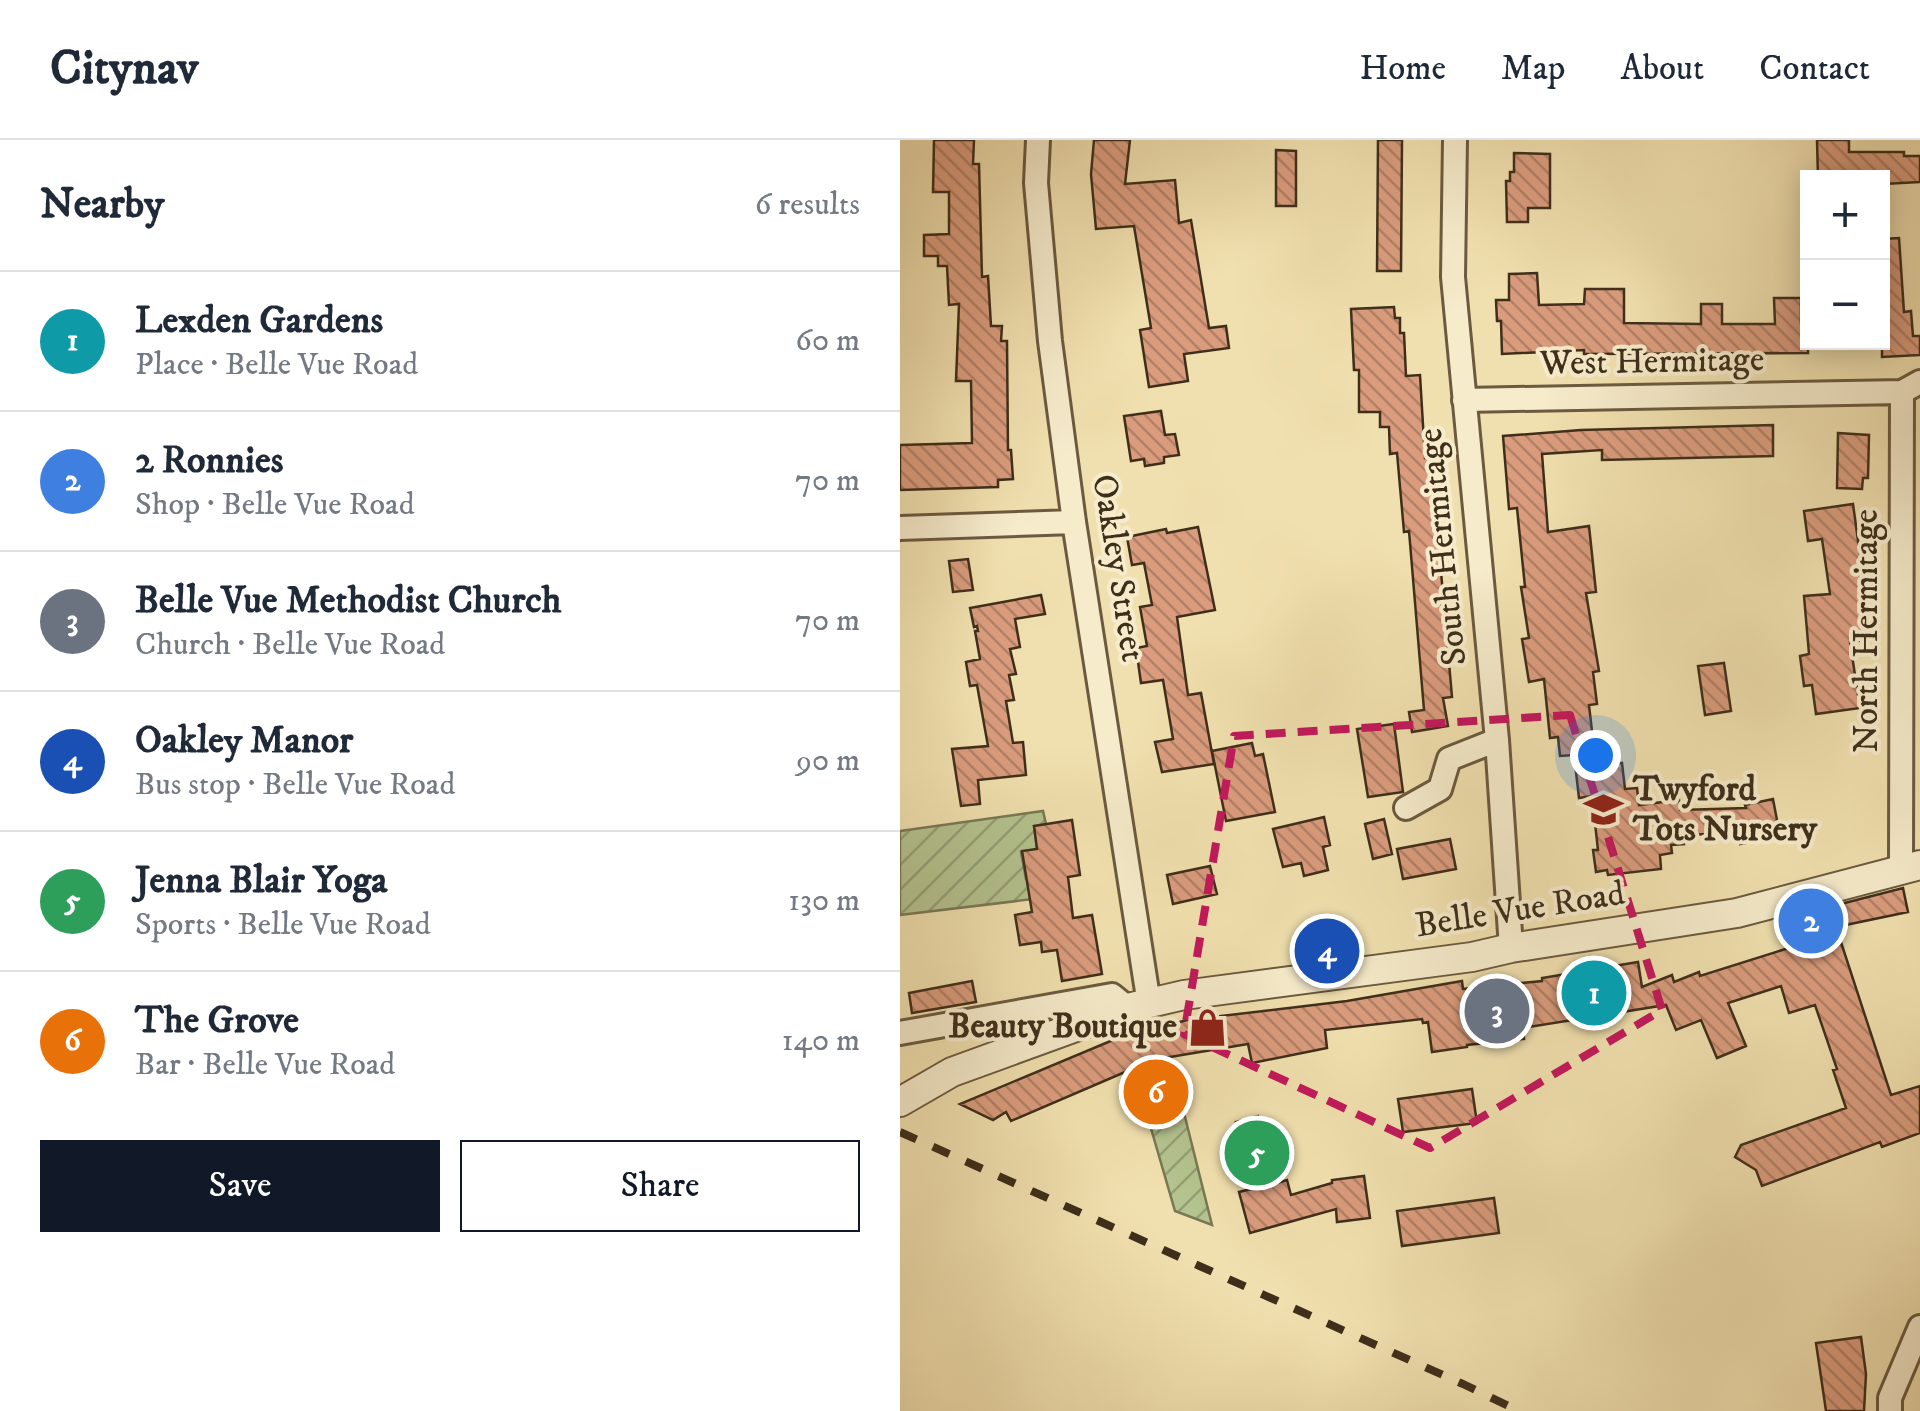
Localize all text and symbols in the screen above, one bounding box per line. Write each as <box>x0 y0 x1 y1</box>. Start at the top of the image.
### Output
text: Citynav <box>50 39 199 99</box>
text: Home <box>1359 47 1446 91</box>
text: Map <box>1501 47 1565 91</box>
text: About <box>1620 47 1704 91</box>
text: Contact <box>1759 47 1870 91</box>
map controls <box>1800 170 1890 350</box>
button: + <box>1800 170 1890 260</box>
text: Nearby <box>40 179 164 231</box>
text: 6 results <box>755 185 860 225</box>
button: − <box>1800 260 1890 350</box>
text: Lexden Gardens <box>135 297 383 345</box>
text: 1 <box>67 321 78 361</box>
text: 60 m <box>795 321 860 361</box>
street label: West Hermitage <box>1538 338 1765 386</box>
text: Place · Belle Vue Road <box>135 345 418 385</box>
street label: South Hermitage <box>1409 426 1477 668</box>
text: 2 Ronnies <box>135 437 283 485</box>
text: 2 <box>65 461 80 501</box>
text: 70 m <box>795 461 860 501</box>
street label: Oakley Street <box>1082 471 1154 665</box>
text: Shop · Belle Vue Road <box>135 485 415 525</box>
street label: North Hermitage <box>1845 509 1889 753</box>
text: Belle Vue Methodist Church <box>135 577 561 625</box>
text: 3 <box>67 601 78 641</box>
text: 70 m <box>795 601 860 641</box>
text: Church · Belle Vue Road <box>135 625 445 665</box>
text: Oakley Manor <box>135 717 353 765</box>
your location <box>1570 730 1621 781</box>
text: 4 <box>63 741 82 781</box>
text: 90 m <box>796 741 860 781</box>
text: Bus stop · Belle Vue Road <box>135 765 455 805</box>
place label: Twyford Tots Nursery <box>1632 768 1818 852</box>
school or university icon: Twyford Tots Nursery <box>1582 789 1624 831</box>
text: Jenna Blair Yoga <box>135 857 387 905</box>
street label: Belle Vue Road <box>1412 872 1628 948</box>
text: 5 <box>65 881 80 921</box>
text: 130 m <box>788 881 860 921</box>
pin: 2 <box>1778 884 1844 958</box>
text: Sports · Belle Vue Road <box>135 905 431 945</box>
pin: 4 <box>1294 914 1360 988</box>
pin: 1 <box>1562 956 1626 1030</box>
pin: 3 <box>1464 974 1530 1048</box>
text: The Grove <box>135 997 299 1045</box>
place label: Beauty Boutique <box>948 1005 1178 1049</box>
shop icon: Beauty Boutique <box>1186 1006 1228 1048</box>
text: 6 <box>64 1021 81 1061</box>
text: 140 m <box>782 1021 860 1061</box>
text: Bar · Belle Vue Road <box>135 1045 395 1085</box>
pin: 6 <box>1124 1054 1188 1130</box>
pin: 5 <box>1224 1116 1290 1190</box>
button: Save <box>40 1140 440 1232</box>
button: Share <box>460 1140 860 1232</box>

